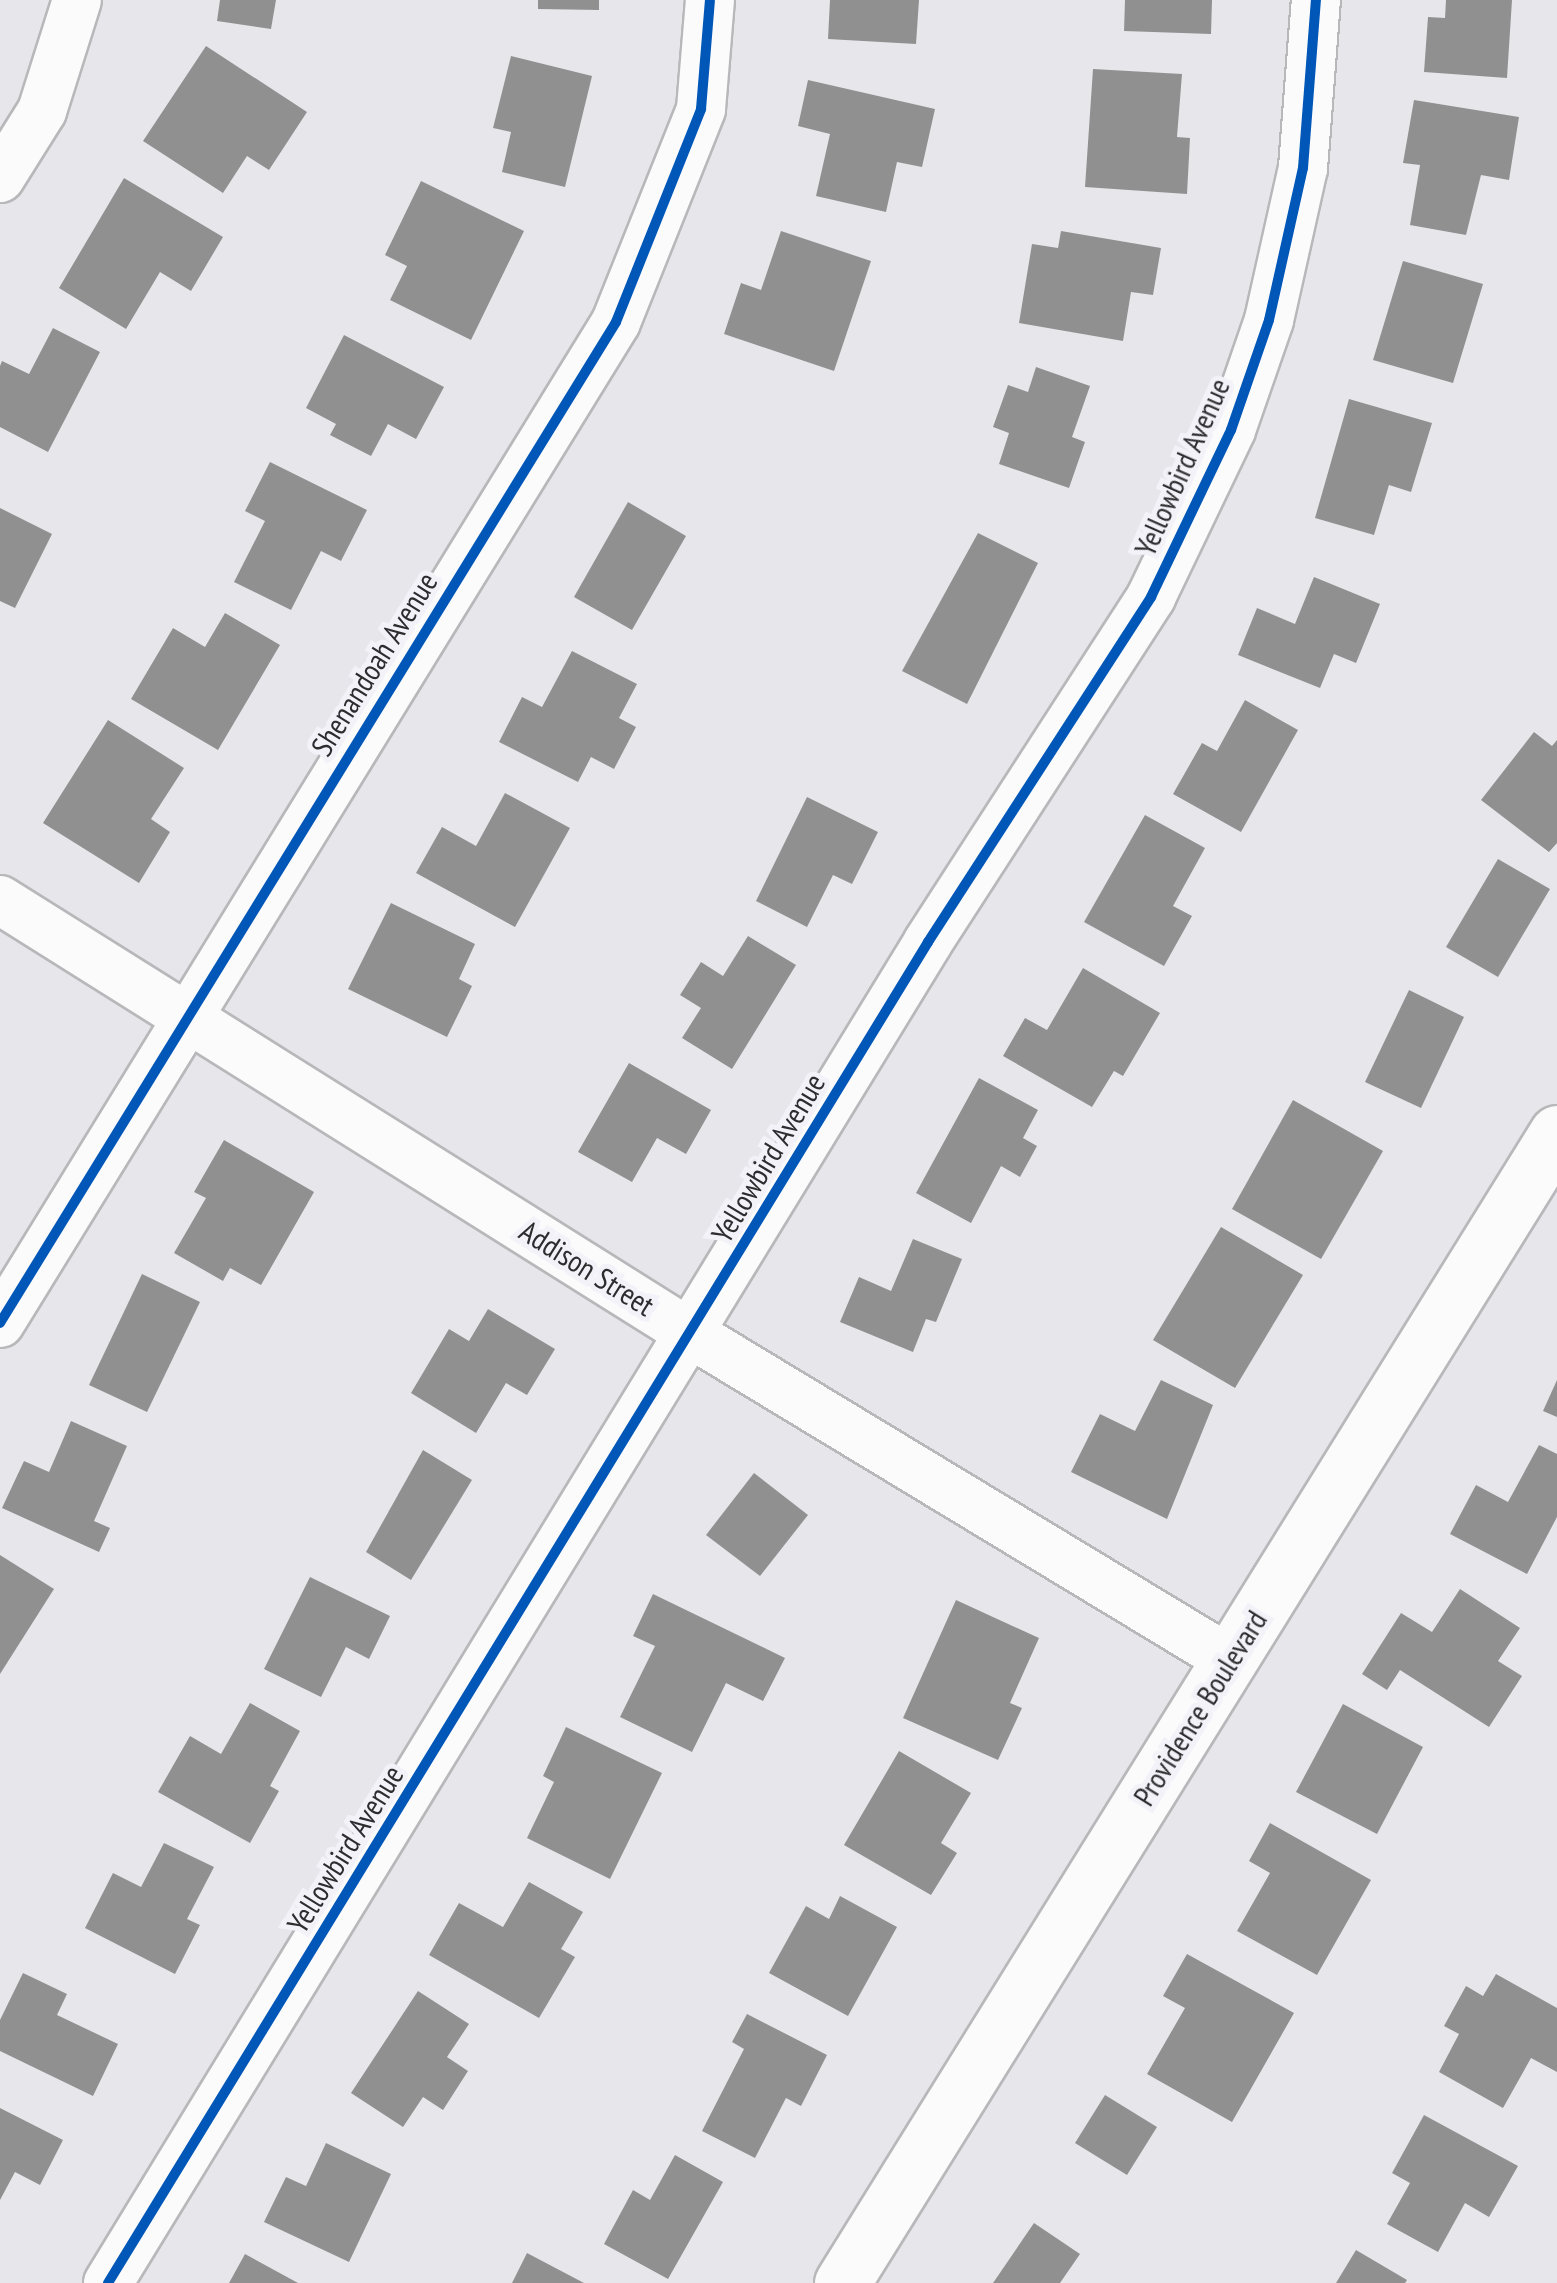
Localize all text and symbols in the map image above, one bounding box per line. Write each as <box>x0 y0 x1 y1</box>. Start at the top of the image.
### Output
street label: Yellowbird Avenue <box>1127 372 1237 562</box>
street label: Shenandoah Avenue <box>303 565 445 763</box>
street label: Yellowbird Avenue <box>703 1067 833 1249</box>
street label: Addison Street <box>513 1213 661 1323</box>
street label: Providence Boulevard <box>1126 1604 1274 1812</box>
street label: Yellowbird Avenue <box>279 1758 411 1940</box>

